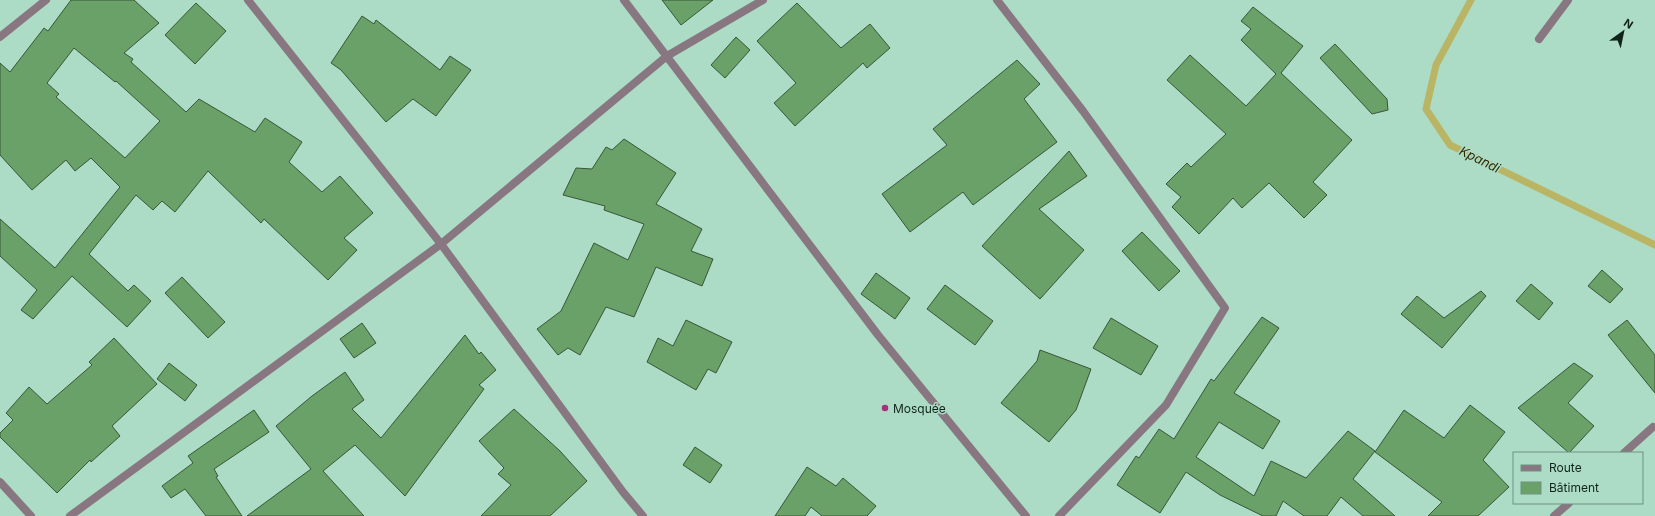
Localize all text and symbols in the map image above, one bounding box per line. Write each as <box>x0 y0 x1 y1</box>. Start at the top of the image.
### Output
north arrow <box>1603 12 1643 52</box>
text: N <box>1621 15 1636 32</box>
water label: Kpandi <box>1457 142 1504 176</box>
place label: Mosquée <box>893 401 946 416</box>
marker: Mosquée <box>880 403 890 413</box>
legend <box>1513 452 1643 504</box>
text: Route <box>1549 460 1582 475</box>
text: Bâtiment <box>1549 480 1599 495</box>

